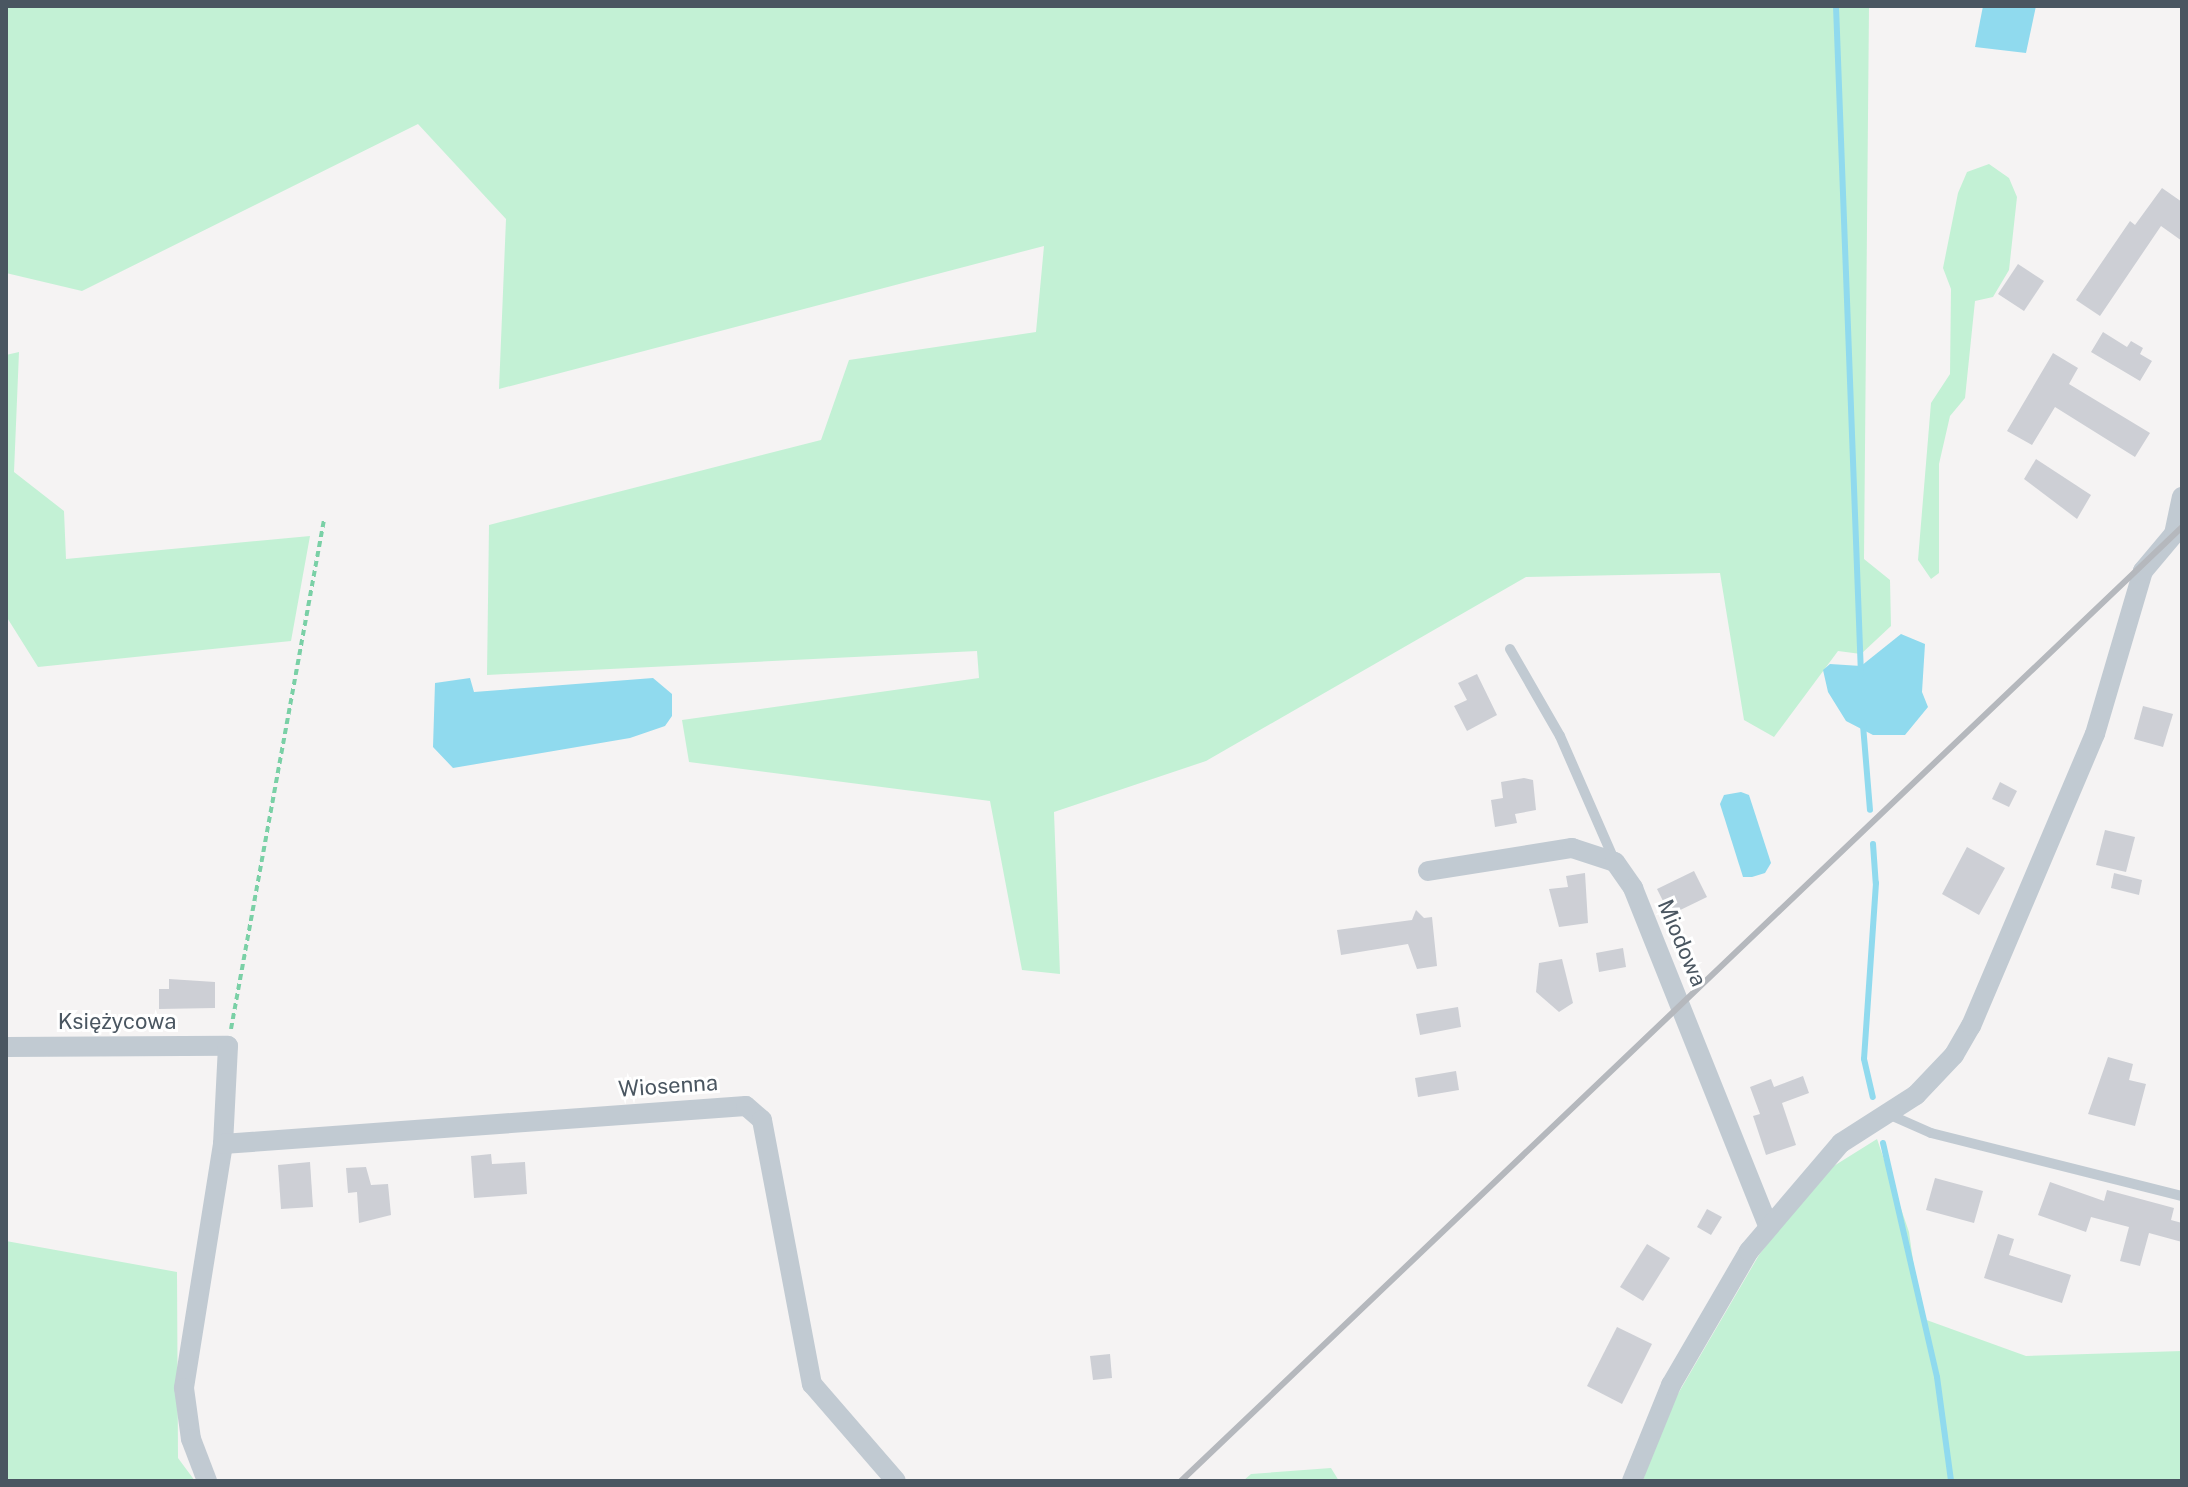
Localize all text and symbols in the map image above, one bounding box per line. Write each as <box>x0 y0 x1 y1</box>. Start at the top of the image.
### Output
street label: Miodowa <box>1652 896 1712 990</box>
street label: Księżycowa <box>58 1009 176 1035</box>
street label: Wiosenna <box>617 1069 719 1103</box>

